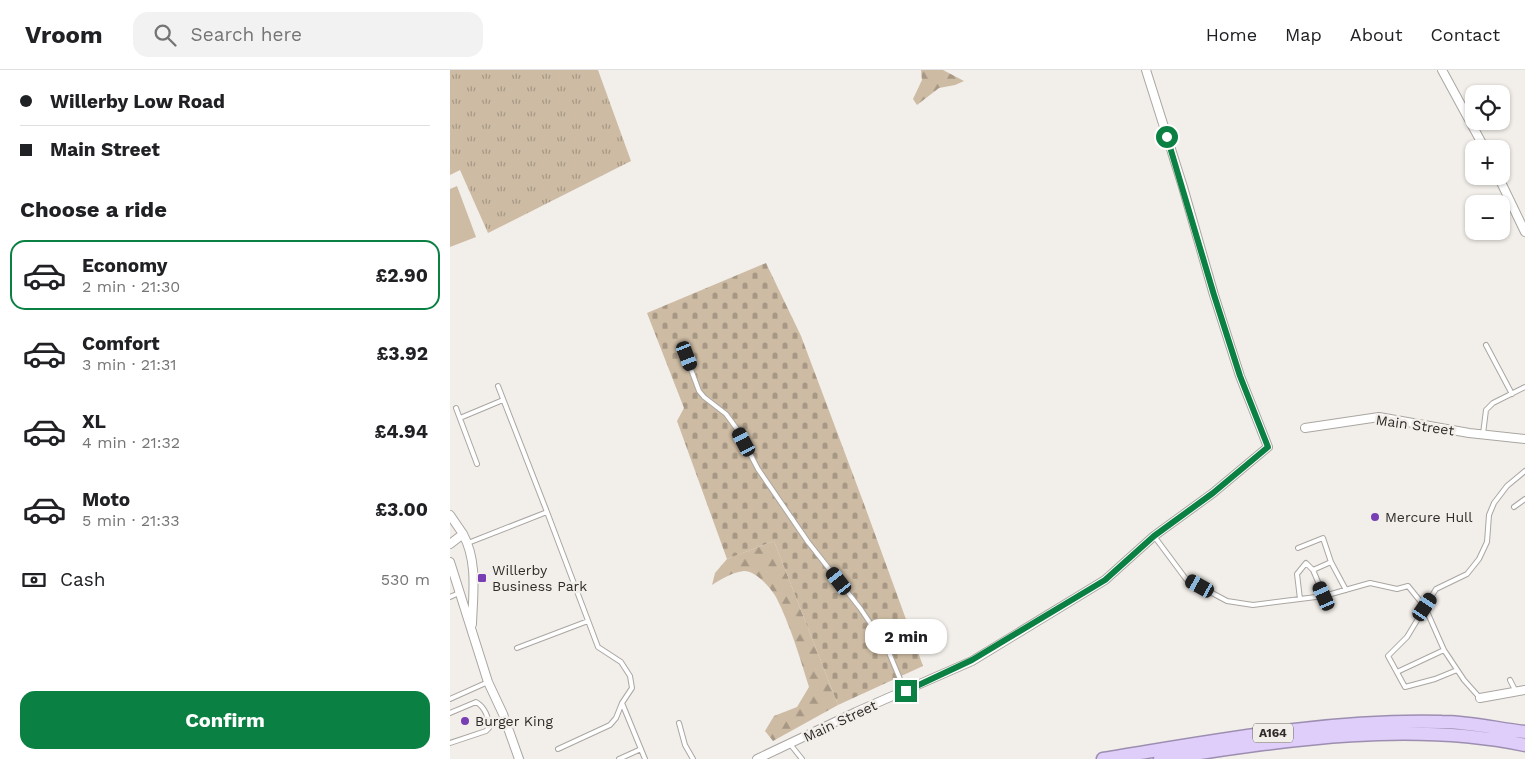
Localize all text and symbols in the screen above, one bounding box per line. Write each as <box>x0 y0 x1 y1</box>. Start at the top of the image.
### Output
search box <box>133 12 483 57</box>
text: Vroom <box>25 21 103 49</box>
icon: search <box>151 21 179 49</box>
text: Search here <box>191 23 302 46</box>
text: Home <box>1206 24 1257 45</box>
text: Map <box>1285 24 1322 45</box>
text: About <box>1350 24 1402 45</box>
text: Contact <box>1430 24 1500 45</box>
map controls <box>1465 85 1510 240</box>
button: locate <box>1465 85 1510 130</box>
text: Willerby Low Road <box>50 90 225 113</box>
route start <box>1156 126 1178 148</box>
text: Main Street <box>50 138 160 161</box>
button: + <box>1465 140 1510 185</box>
button: − <box>1465 195 1510 240</box>
text: Choose a ride <box>20 197 167 222</box>
icon: car <box>22 253 67 298</box>
text: Economy <box>82 254 167 277</box>
text: £2.90 <box>375 264 428 287</box>
text: 2 min · 21:30 <box>82 277 180 296</box>
icon: car <box>22 331 67 376</box>
text: Comfort <box>82 332 160 355</box>
car <box>674 339 699 373</box>
text: £3.92 <box>376 342 428 365</box>
text: 3 min · 21:31 <box>82 355 177 374</box>
icon: car <box>22 409 67 454</box>
text: XL <box>82 410 106 433</box>
street label: Main Street <box>1375 412 1455 438</box>
text: £4.94 <box>375 420 428 443</box>
car <box>730 425 757 459</box>
text: 4 min · 21:32 <box>82 433 180 452</box>
icon: car <box>22 487 67 532</box>
text: Moto <box>82 488 130 511</box>
text: £3.00 <box>375 498 428 521</box>
place label: Mercure Hull <box>1385 509 1473 525</box>
text: 5 min · 21:33 <box>82 511 180 530</box>
marker: Mercure Hull <box>1369 511 1381 523</box>
place label: Willerby Business Park <box>492 562 587 594</box>
car <box>823 565 854 597</box>
icon: cash <box>20 566 48 594</box>
text: Cash <box>60 568 106 591</box>
text: 530 m <box>381 570 430 589</box>
marker: Willerby Business Park <box>476 572 488 584</box>
car <box>1183 572 1216 600</box>
car <box>1311 579 1336 613</box>
car <box>1410 590 1439 624</box>
callout: 2 min <box>865 618 947 654</box>
text: 2 min <box>884 627 928 646</box>
route end <box>895 680 917 702</box>
button: Confirm <box>20 691 430 749</box>
street label: Main Street <box>801 697 879 745</box>
place label: Burger King <box>475 713 553 729</box>
marker: Burger King <box>459 715 471 727</box>
road number: A164 <box>1253 724 1293 742</box>

